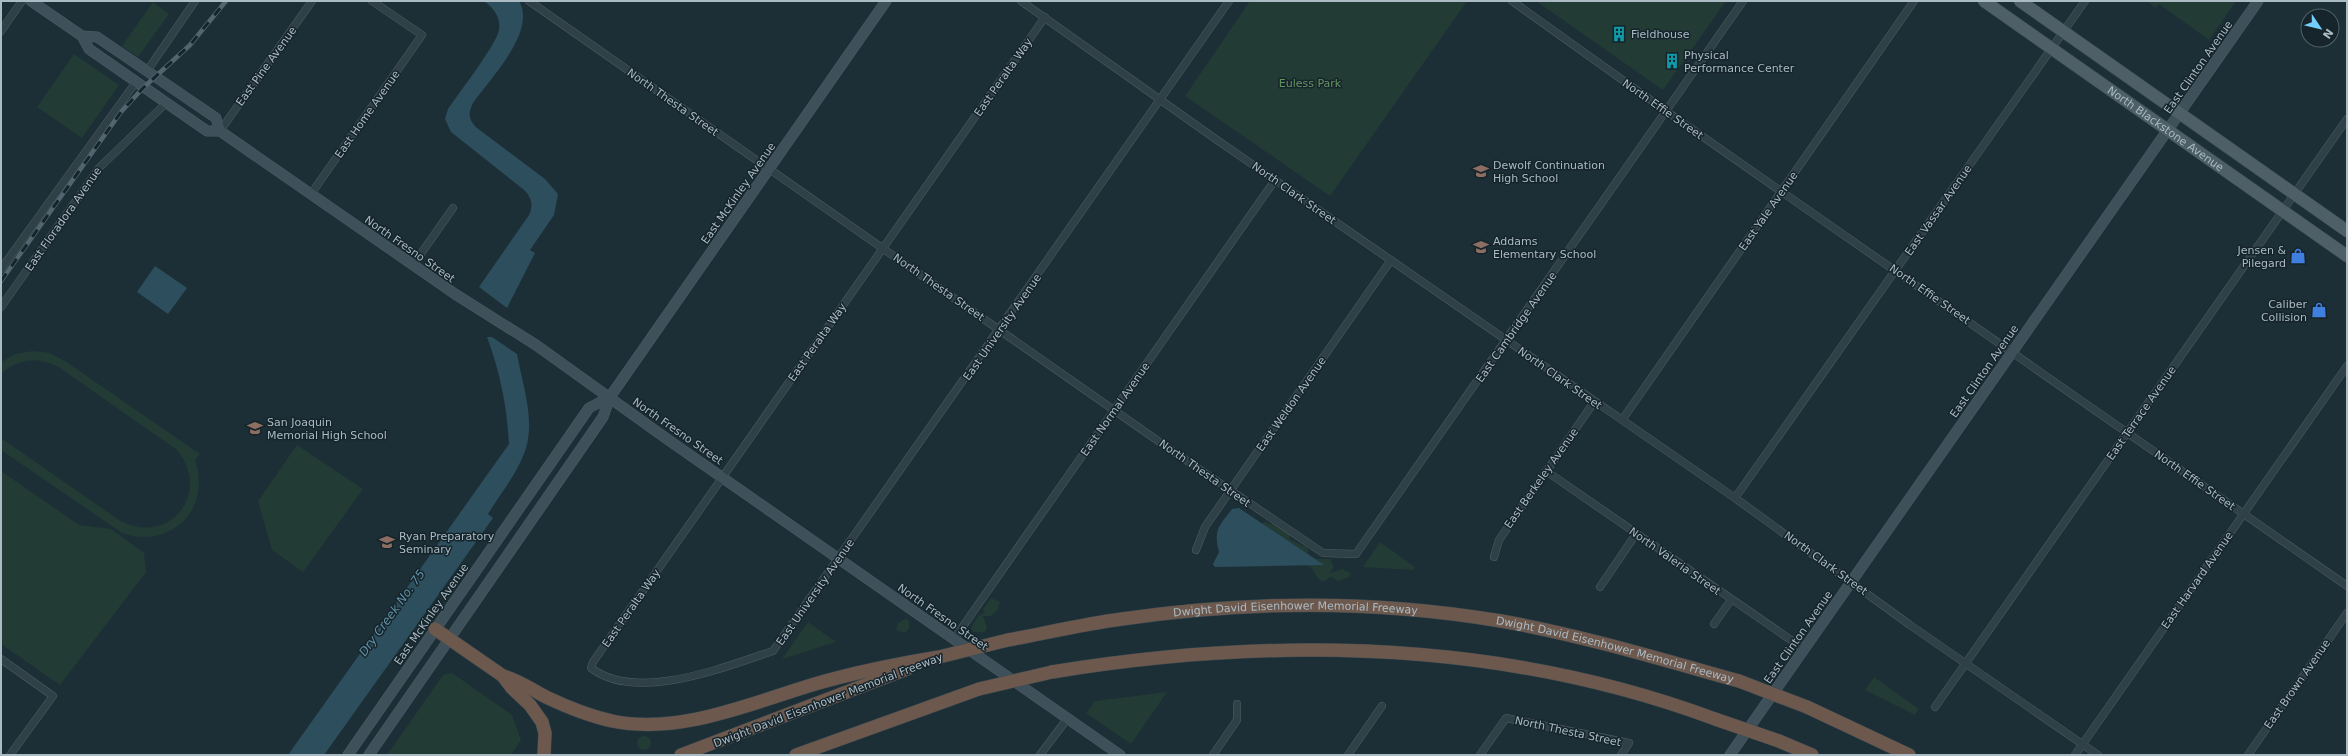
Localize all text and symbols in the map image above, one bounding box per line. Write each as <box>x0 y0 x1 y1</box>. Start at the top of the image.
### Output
north arrow <box>2300 8 2340 48</box>
street label: East Clinton Avenue <box>2161 18 2236 116</box>
street label: East Pine Avenue <box>233 24 300 108</box>
building icon: Fieldhouse <box>1610 25 1628 43</box>
text: N <box>2320 26 2336 41</box>
place label: Fieldhouse <box>1631 28 1690 41</box>
street label: East Peralta Way <box>972 35 1036 119</box>
place label: Physical Performance Center <box>1684 49 1795 75</box>
building icon: Physical Performance Center <box>1663 52 1681 70</box>
street label: North Thesta Street <box>625 66 721 139</box>
street label: East Home Avenue <box>332 68 403 161</box>
park label: Euless Park <box>1279 77 1342 90</box>
street label: North Effie Street <box>1620 77 1706 143</box>
street label: North Blackstone Avenue <box>2105 84 2226 174</box>
street label: East McKinley Avenue <box>698 140 778 246</box>
place label: Dewolf Continuation High School <box>1493 159 1605 185</box>
street label: North Clark Street <box>1249 160 1339 228</box>
school or university icon: Dewolf Continuation High School <box>1472 162 1490 180</box>
street label: East Vassar Avenue <box>1902 162 1975 258</box>
street label: East Floradora Avenue <box>23 165 104 274</box>
street label: East Yale Avenue <box>1736 169 1801 253</box>
street label: North Fresno Street <box>362 213 458 286</box>
place label: Addams Elementary School <box>1493 235 1596 261</box>
school or university icon: Addams Elementary School <box>1472 238 1490 256</box>
place label: Jensen & Pilegard <box>2236 244 2286 270</box>
shop icon: Jensen & Pilegard <box>2289 247 2307 265</box>
street label: North Thesta Street <box>891 251 987 324</box>
street label: North Effie Street <box>1887 262 1973 328</box>
street label: East Cambridge Avenue <box>1473 269 1560 385</box>
street label: East University Avenue <box>961 271 1044 383</box>
place label: Caliber Collision <box>2261 298 2307 324</box>
street label: East Peralta Way <box>786 300 850 384</box>
shop icon: Caliber Collision <box>2310 301 2328 319</box>
street label: East Clinton Avenue <box>1947 322 2022 420</box>
street label: North Clark Street <box>1515 345 1605 413</box>
street label: East Weldon Avenue <box>1254 354 1329 454</box>
street label: East Normal Avenue <box>1078 360 1153 459</box>
street label: East Terrace Avenue <box>2104 364 2179 463</box>
street label: North Fresno Street <box>630 395 726 468</box>
place label: San Joaquin Memorial High School <box>267 416 387 442</box>
school or university icon: San Joaquin Memorial High School <box>246 419 264 437</box>
street label: East Berkeley Avenue <box>1502 425 1581 531</box>
street label: North Thesta Street <box>1157 437 1253 510</box>
street label: North Effie Street <box>2152 448 2238 514</box>
street label: North Valeria Street <box>1626 525 1724 598</box>
street label: North Clark Street <box>1782 529 1870 598</box>
street label: East Harvard Avenue <box>2159 529 2236 631</box>
place label: Ryan Preparatory Seminary <box>399 530 495 556</box>
school or university icon: Ryan Preparatory Seminary <box>378 533 396 551</box>
street label: East University Avenue <box>774 536 857 648</box>
street label: East McKinley Avenue <box>391 561 471 667</box>
street label: East Peralta Way <box>600 566 664 650</box>
water label: Dry Creek No. 75 <box>356 567 428 659</box>
street label: North Fresno Street <box>895 581 991 654</box>
street label: East Clinton Avenue <box>1761 588 1836 686</box>
street label: Dwight David Eisenhower Memorial Freeway <box>1173 599 1419 620</box>
street label: Dwight David Eisenhower Memorial Freeway <box>1495 614 1736 686</box>
street label: East Brown Avenue <box>2262 637 2333 731</box>
street label: Dwight David Eisenhower Memorial Freeway <box>712 650 945 750</box>
street label: North Thesta Street <box>1514 714 1623 749</box>

